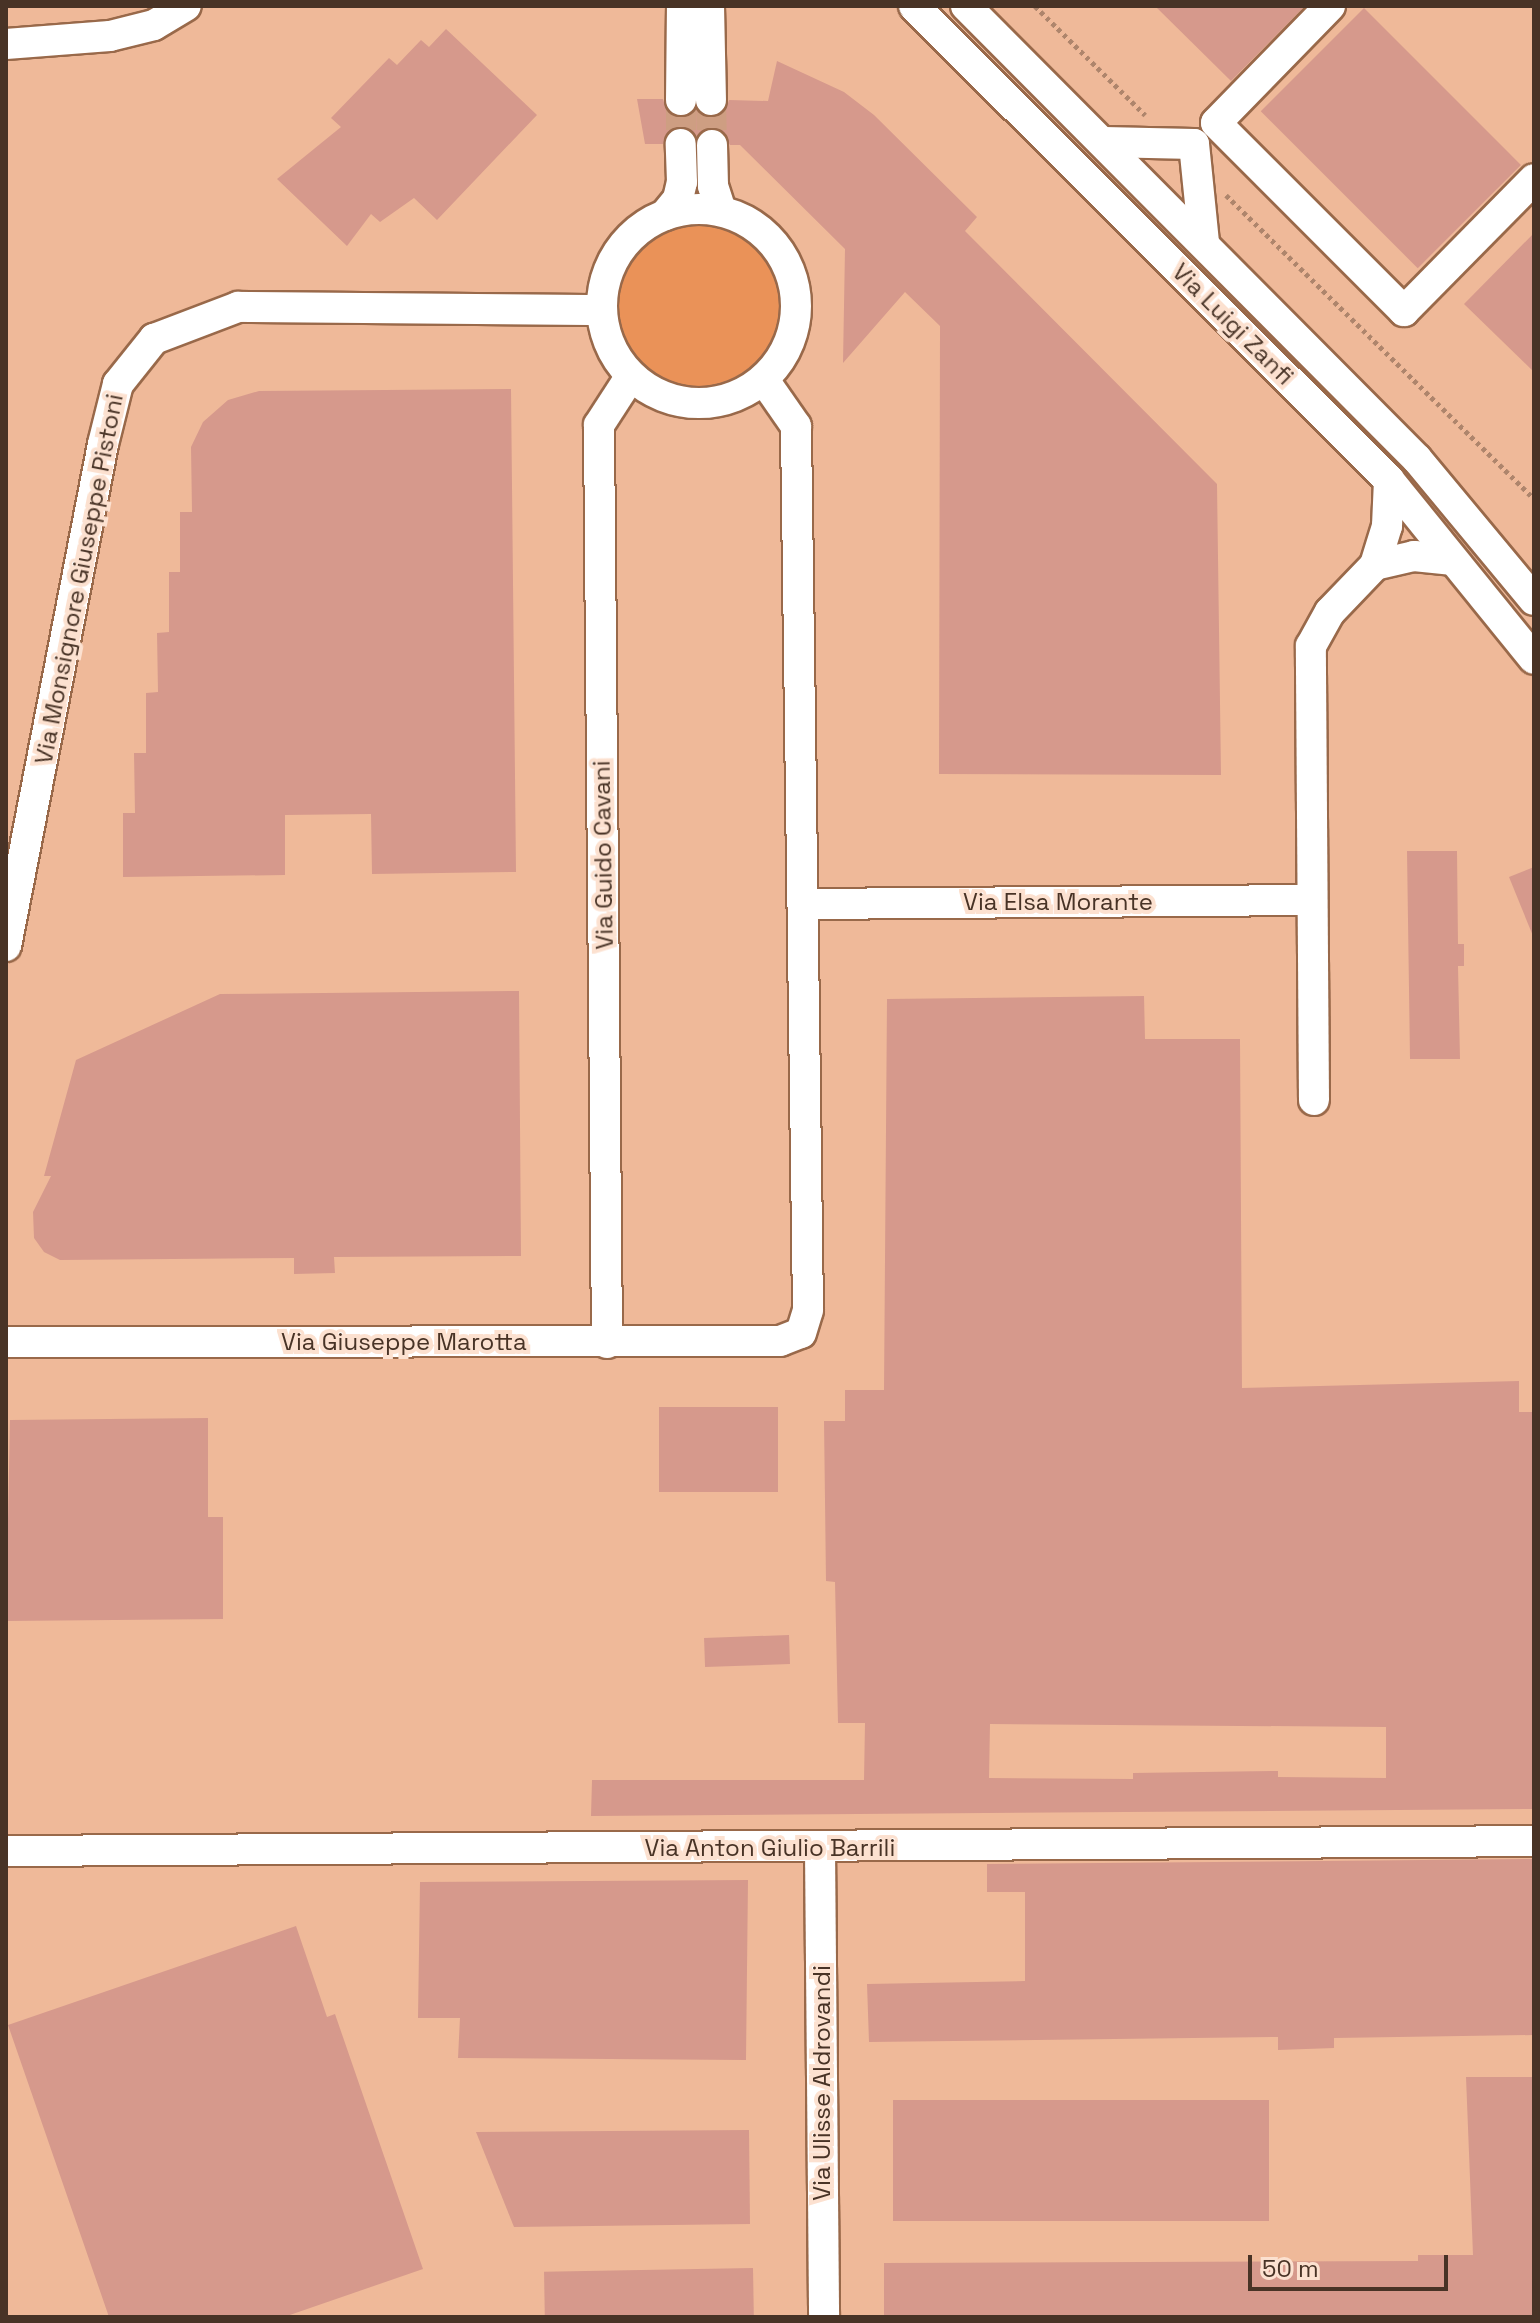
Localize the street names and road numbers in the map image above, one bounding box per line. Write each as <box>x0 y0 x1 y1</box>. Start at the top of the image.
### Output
street label: Via Luigi Zanfi <box>1166 257 1300 391</box>
street label: Via Monsignore Giuseppe Pistoni <box>29 391 129 767</box>
street label: Via Guido Cavani <box>587 760 619 950</box>
street label: Via Elsa Morante <box>963 888 1153 916</box>
street label: Via Giuseppe Marotta <box>281 1328 527 1356</box>
street label: Via Anton Giulio Barrili <box>644 1834 896 1862</box>
street label: Via Ulisse Aldrovandi <box>808 1965 836 2201</box>

